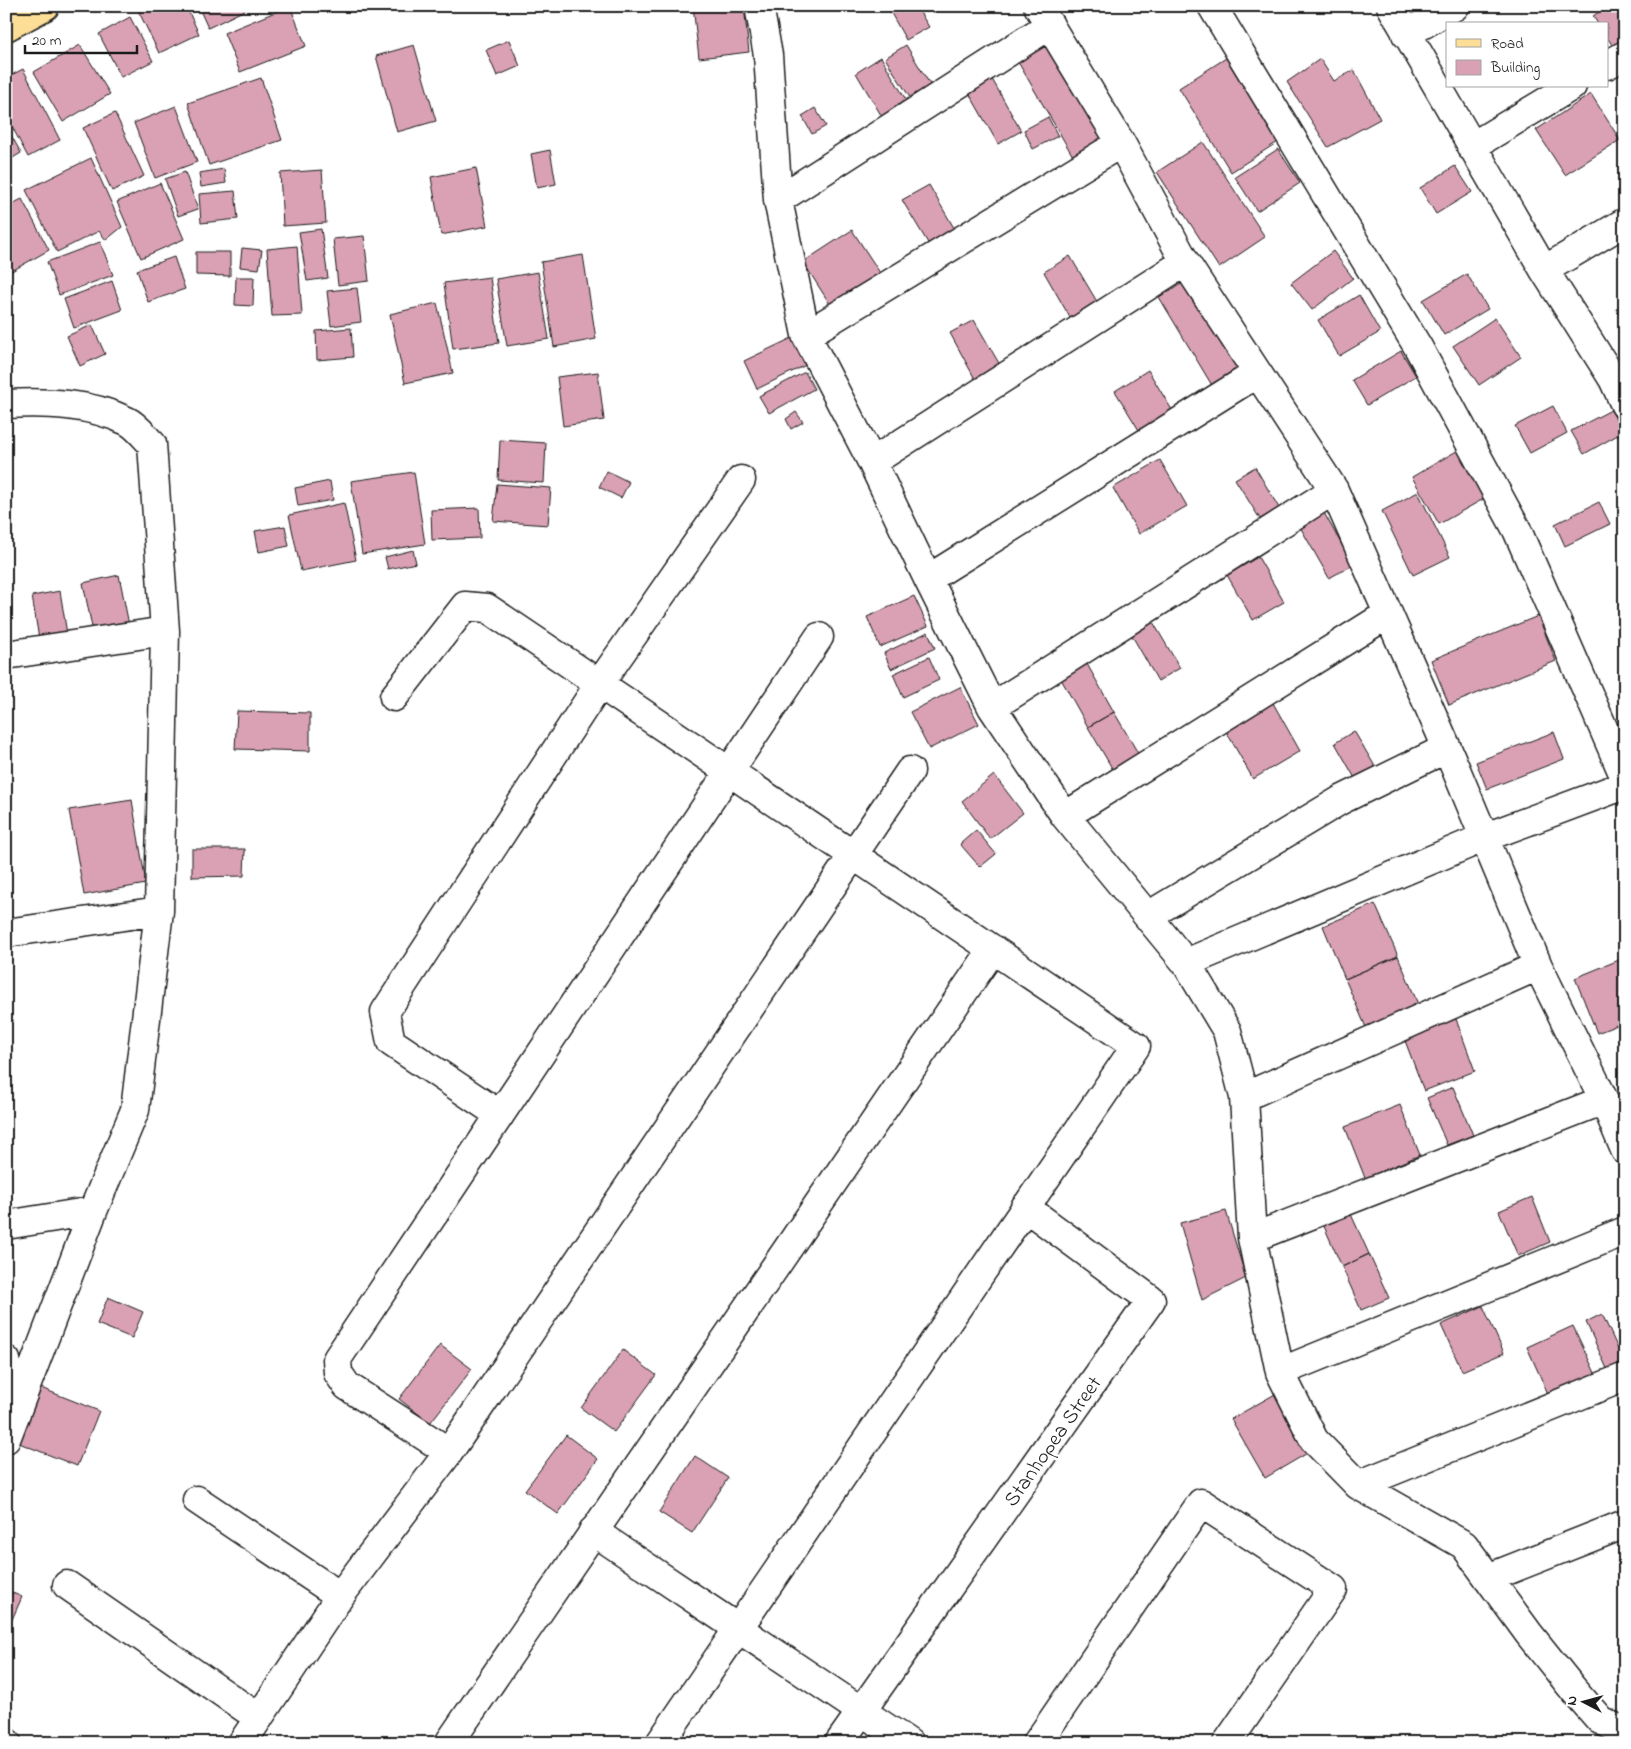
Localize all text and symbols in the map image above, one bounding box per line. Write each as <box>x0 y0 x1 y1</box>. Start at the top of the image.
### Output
scale bar <box>25 22 138 54</box>
legend <box>1446 22 1608 88</box>
text: 20 m <box>32 30 62 52</box>
text: Road <box>1491 33 1524 55</box>
text: Building <box>1490 57 1540 80</box>
street label: Stanhopea Street <box>997 1371 1110 1514</box>
north arrow <box>1558 1676 1608 1726</box>
text: N <box>1562 1695 1583 1707</box>

